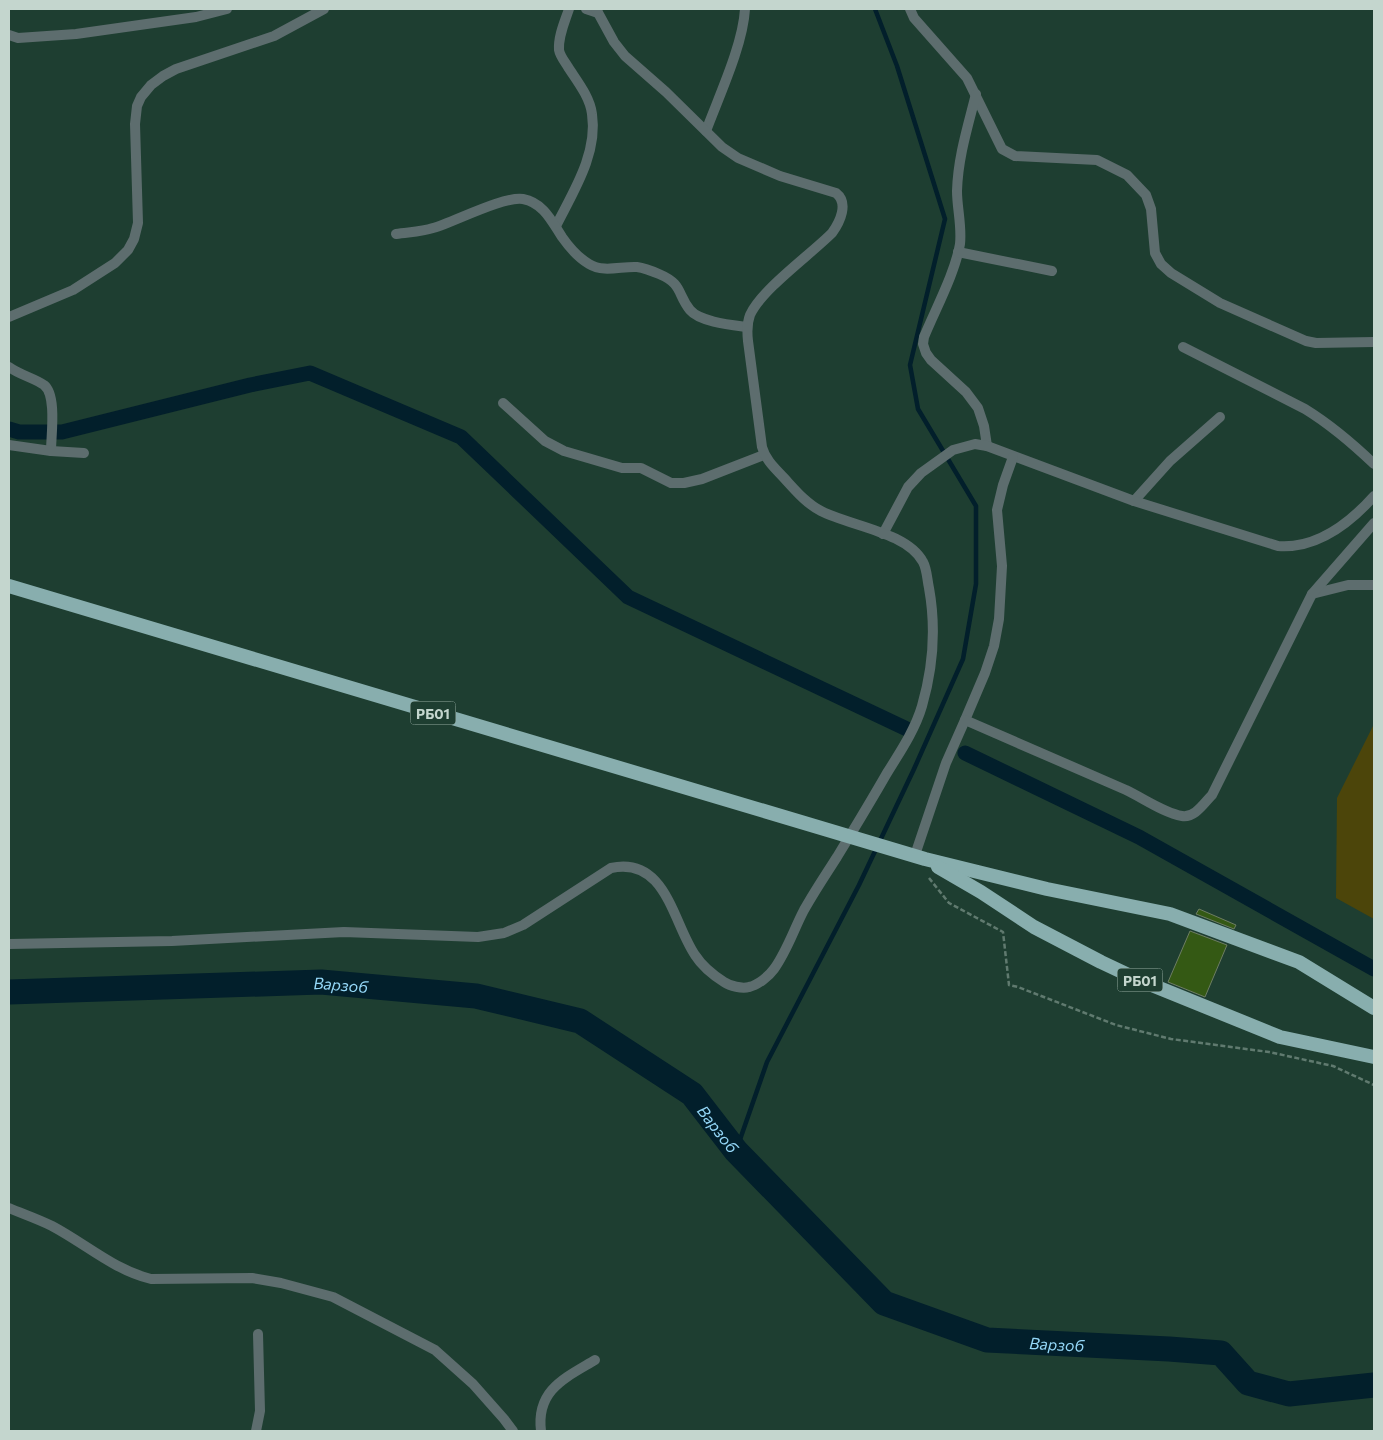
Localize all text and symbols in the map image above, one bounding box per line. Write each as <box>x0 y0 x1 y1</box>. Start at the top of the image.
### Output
road number: РБ01 <box>410 701 456 724</box>
road number: РБ01 <box>1118 968 1162 992</box>
water label: Варзоб <box>313 972 370 996</box>
water label: Варзоб <box>694 1101 744 1157</box>
water label: Варзоб <box>1029 1333 1086 1354</box>

